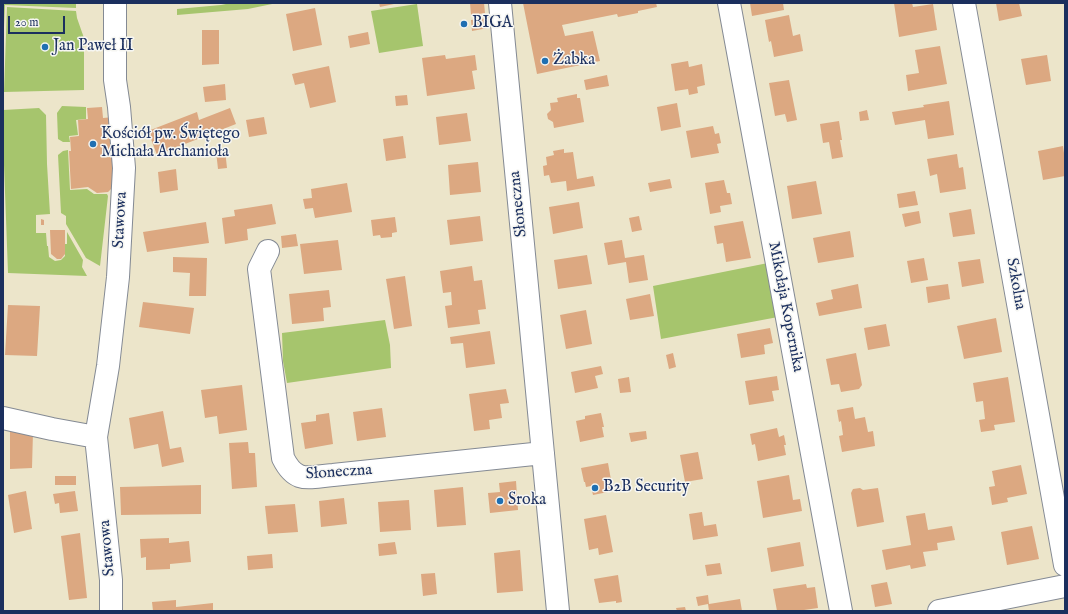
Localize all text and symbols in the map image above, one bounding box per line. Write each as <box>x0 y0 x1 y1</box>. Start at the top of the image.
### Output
scale bar <box>10 8 67 34</box>
place label: BIGA <box>472 14 513 34</box>
text: 20 m <box>15 15 38 30</box>
marker: BIGA <box>459 19 469 29</box>
place label: Jan Paweł II <box>53 37 133 57</box>
marker: Jan Paweł II <box>40 42 50 52</box>
place label: Żabka <box>553 51 595 71</box>
marker: Żabka <box>540 56 550 66</box>
place label: Kościół pw. Świętego Michała Archanioła <box>101 125 240 163</box>
marker: Kościół pw. Świętego Michała Archanioła <box>88 139 98 149</box>
street label: Słoneczna <box>506 170 532 238</box>
street label: Stawowa <box>110 191 132 249</box>
street label: Mikołaja Kopernika <box>763 240 807 374</box>
street label: Szkolna <box>1001 257 1029 311</box>
street label: Słoneczna <box>305 461 373 485</box>
place label: B2B Security <box>603 478 689 498</box>
marker: B2B Security <box>590 483 600 493</box>
place label: Sroka <box>508 491 546 511</box>
marker: Sroka <box>495 496 505 506</box>
street label: Stawowa <box>96 519 120 577</box>

